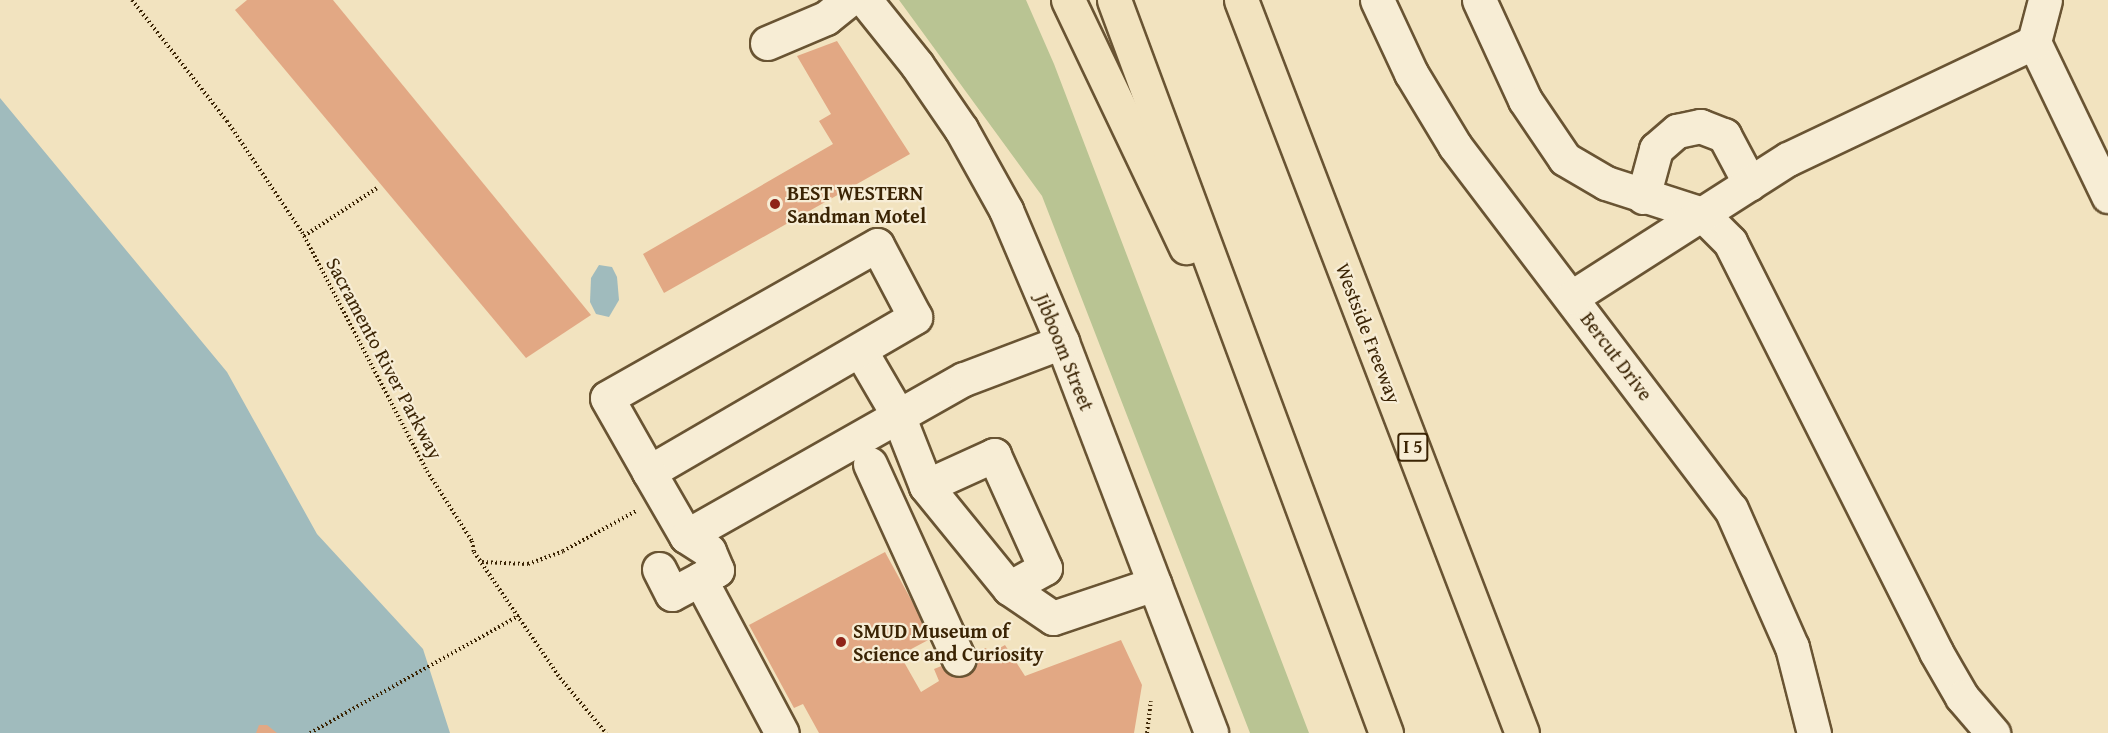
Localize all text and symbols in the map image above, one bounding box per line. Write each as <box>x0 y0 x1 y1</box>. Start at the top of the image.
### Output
place label: BEST WESTERN Sandman Motel <box>787 180 926 227</box>
marker: BEST WESTERN Sandman Motel <box>768 197 782 211</box>
street label: Sacramento River Parkway <box>322 253 448 463</box>
street label: Westside Freeway <box>1331 259 1407 407</box>
street label: Jibboom Street <box>1031 290 1099 414</box>
street label: Bercut Drive <box>1576 307 1658 405</box>
road number: I 5 <box>1396 432 1430 462</box>
place label: SMUD Museum of Science and Curiosity <box>853 618 1043 665</box>
marker: SMUD Museum of Science and Curiosity <box>834 635 848 649</box>

